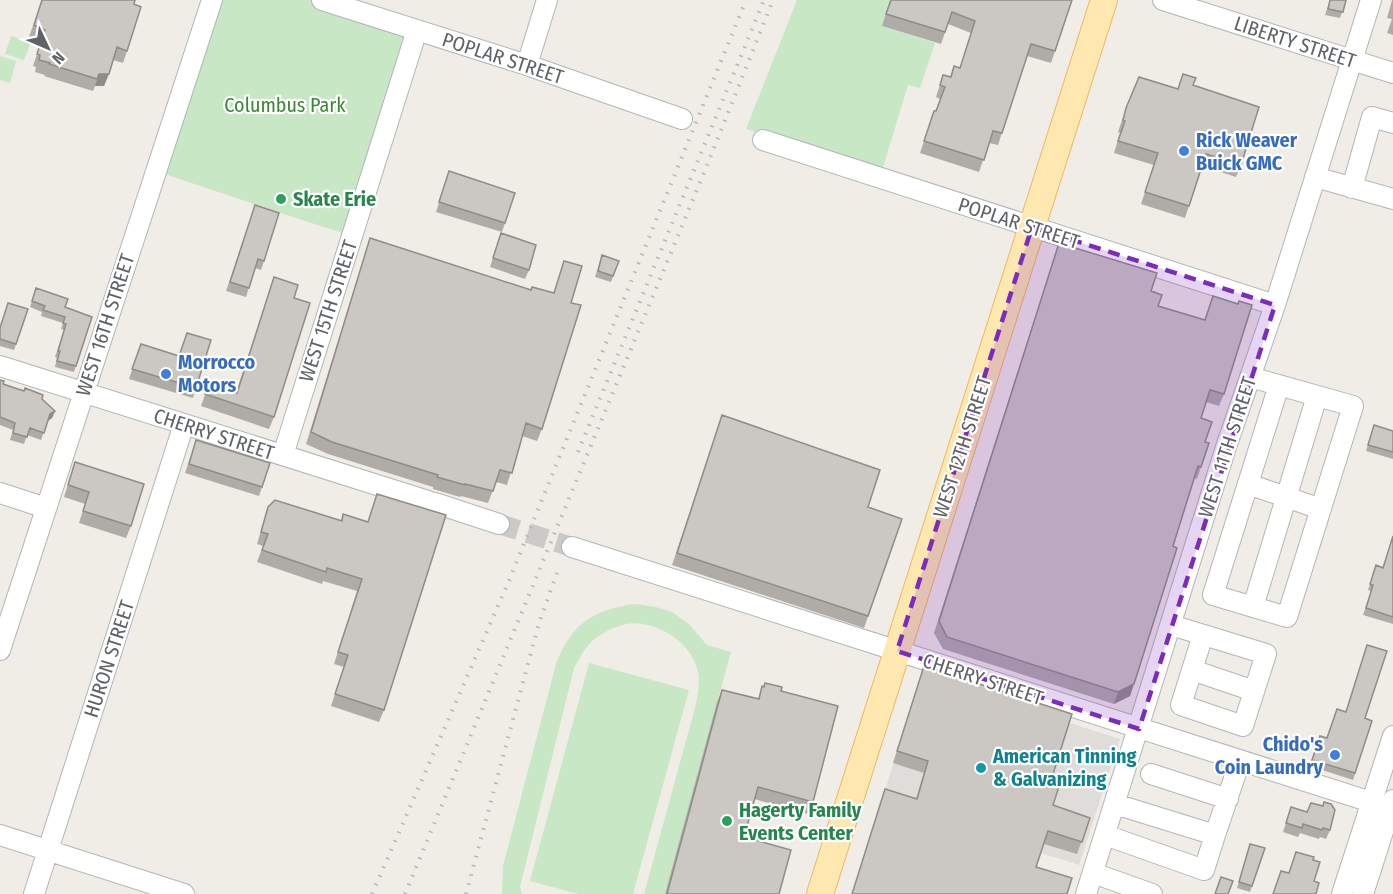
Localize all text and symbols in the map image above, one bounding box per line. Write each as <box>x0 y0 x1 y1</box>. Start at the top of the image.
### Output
street label: LIBERTY STREET <box>1231 11 1360 73</box>
north arrow <box>18 18 78 78</box>
street label: POPLAR STREET <box>439 27 567 89</box>
text: N <box>48 48 69 68</box>
park label: Columbus Park <box>224 93 346 117</box>
place label: Rick Weaver Buick GMC <box>1196 128 1298 175</box>
marker: Rick Weaver Buick GMC <box>1177 144 1191 158</box>
place label: Skate Erie <box>293 187 376 211</box>
marker: Skate Erie <box>274 192 288 206</box>
street label: POPLAR STREET <box>955 192 1083 254</box>
street label: WEST 15TH STREET <box>294 236 362 385</box>
street label: WEST 16TH STREET <box>71 250 140 399</box>
place label: Morrocco Motors <box>178 350 255 397</box>
marker: Morrocco Motors <box>159 367 173 381</box>
street label: WEST 12TH STREET <box>928 372 996 521</box>
street label: WEST 11TH STREET <box>1193 373 1261 520</box>
street label: CHERRY STREET <box>151 403 278 465</box>
street label: HURON STREET <box>79 597 139 721</box>
street label: CHERRY STREET <box>920 648 1047 710</box>
place label: Chido's Coin Laundry <box>1215 732 1323 779</box>
place label: American Tinning & Galvanizing <box>992 744 1136 791</box>
marker: Chido's Coin Laundry <box>1328 748 1342 762</box>
marker: American Tinning & Galvanizing <box>974 761 988 775</box>
place label: Hagerty Family Events Center <box>739 798 862 845</box>
marker: Hagerty Family Events Center <box>720 814 734 828</box>

